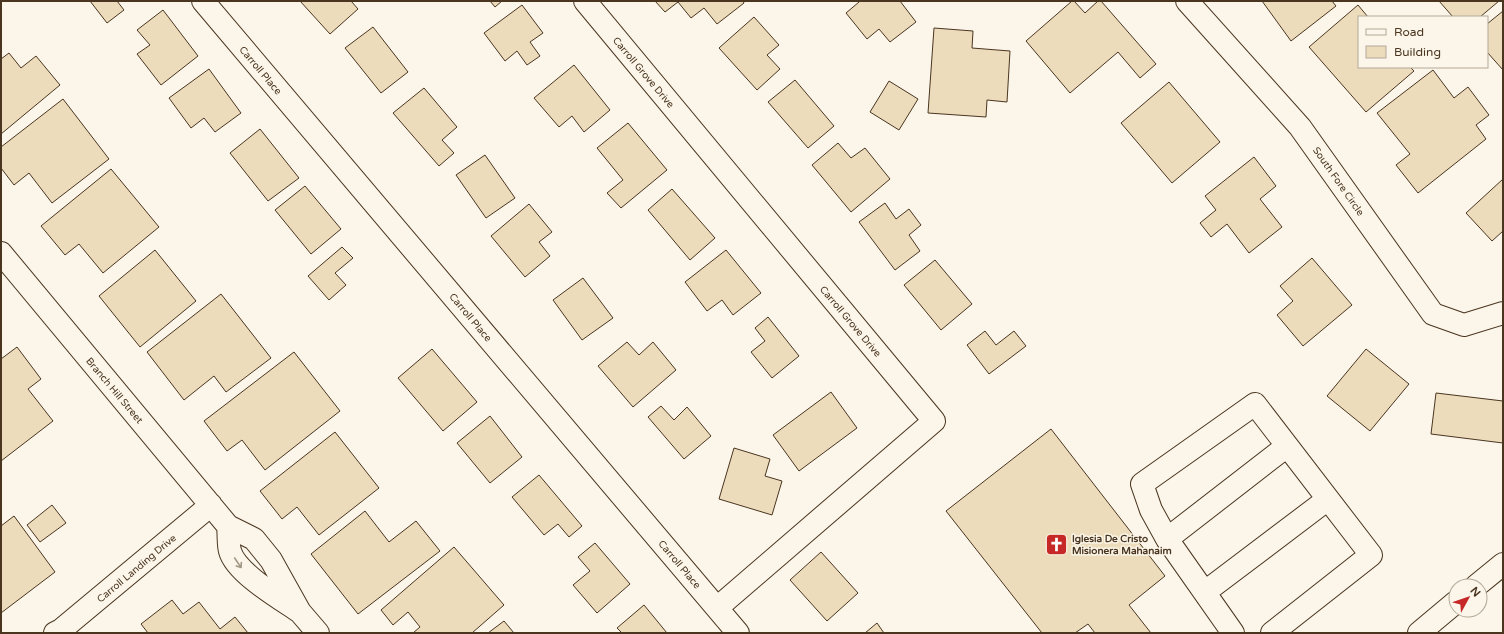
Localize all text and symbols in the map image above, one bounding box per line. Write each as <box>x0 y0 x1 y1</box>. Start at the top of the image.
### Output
legend <box>1358 16 1488 68</box>
text: Road <box>1394 25 1424 39</box>
street label: Carroll Grove Drive <box>610 35 677 111</box>
street label: Carroll Place <box>237 44 284 98</box>
text: Building <box>1394 45 1441 59</box>
street label: South Fore Circle <box>1310 145 1367 219</box>
street label: Carroll Grove Drive <box>817 284 884 360</box>
street label: Carroll Place <box>447 291 494 345</box>
street label: Branch Hill Street <box>83 355 145 426</box>
church icon: Iglesia De Cristo Misionera Mahanaim <box>1043 531 1069 557</box>
street label: Carroll Landing Drive <box>95 532 179 605</box>
place label: Iglesia De Cristo Misionera Mahanaim <box>1072 533 1172 557</box>
street label: Carroll Place <box>656 538 703 592</box>
one-way arrow <box>234 557 242 569</box>
north arrow <box>1448 578 1488 618</box>
text: N <box>1467 584 1483 599</box>

